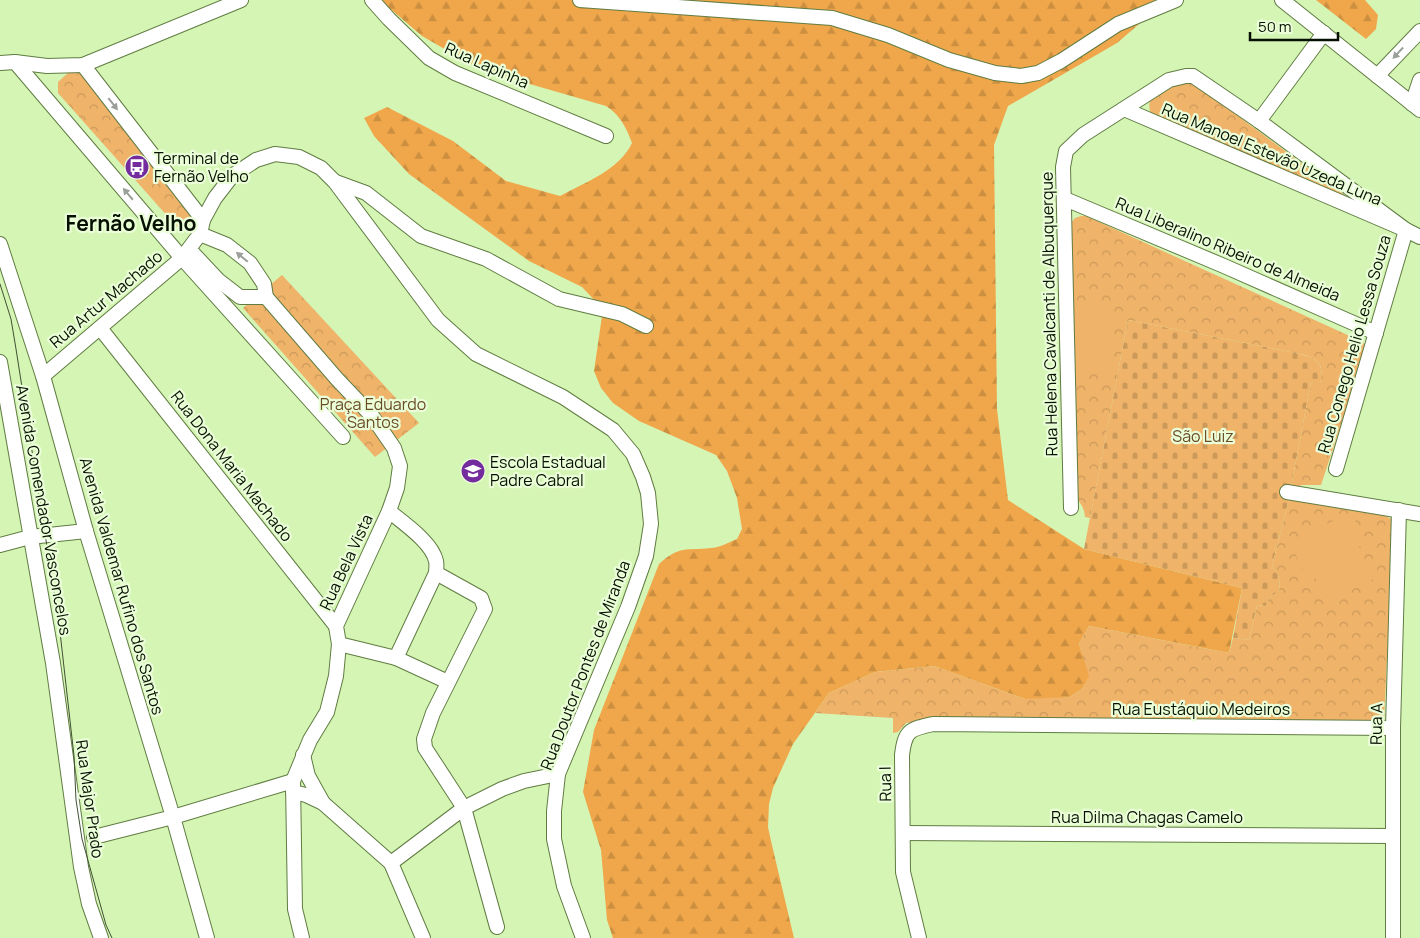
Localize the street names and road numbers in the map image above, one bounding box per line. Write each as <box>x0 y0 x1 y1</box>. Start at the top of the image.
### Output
street label: Rua Lapinha <box>441 37 533 93</box>
street label: Rua Manoel Estevão Uzeda Luna <box>1159 98 1385 210</box>
street label: Rua Helena Cavalcanti de Albuquerque <box>1036 172 1062 456</box>
street label: Rua Liberalino Ribeiro de Almeida <box>1112 192 1344 306</box>
street label: Rua Conego Helio Lessa Souza <box>1312 232 1396 456</box>
street label: Rua Artur Machado <box>45 245 167 353</box>
street label: Avenida Comendador Vasconcelos <box>11 383 77 637</box>
street label: Rua Dona Maria Machado <box>166 386 298 546</box>
street label: Avenida Valdemar Rufino dos Santos <box>75 455 169 717</box>
street label: Rua Bela Vista <box>314 510 378 614</box>
street label: Rua Doutor Pontes de Miranda <box>535 557 635 773</box>
street label: Rua Eustáquio Medeiros <box>1112 698 1290 720</box>
street label: Rua A <box>1365 703 1387 745</box>
street label: Rua Major Prado <box>71 738 109 860</box>
street label: Rua I <box>874 766 896 802</box>
street label: Rua Dilma Chagas Camelo <box>1051 806 1243 828</box>

